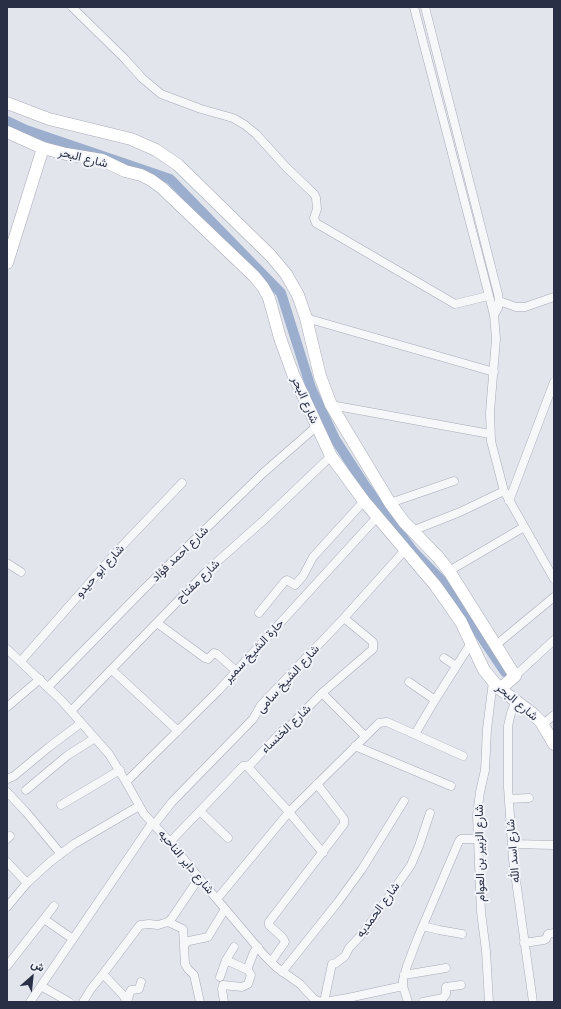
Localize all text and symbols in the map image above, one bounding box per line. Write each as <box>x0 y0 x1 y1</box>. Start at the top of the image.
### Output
street label: شارع البحر <box>57 145 109 171</box>
street label: شارع البحر <box>288 374 322 426</box>
street label: شارع احمد فؤاد <box>148 523 212 585</box>
street label: شارع ابو حيدو <box>73 542 127 600</box>
street label: شارع مفتاح <box>173 557 223 605</box>
street label: حارة الشيخ سمير <box>221 616 287 686</box>
street label: شارع الشيخ سامى <box>254 642 322 716</box>
street label: شارع البحر <box>493 680 541 724</box>
street label: شارع الخنساء <box>258 702 314 756</box>
street label: شارع الزبير بن العوام <box>472 804 488 902</box>
street label: شارع اسد الله <box>503 819 523 883</box>
street label: شارع داير الناحيه <box>155 827 217 897</box>
street label: شارع الحمديه <box>353 880 403 940</box>
north arrow <box>12 957 52 997</box>
text: ش <box>29 957 47 975</box>

